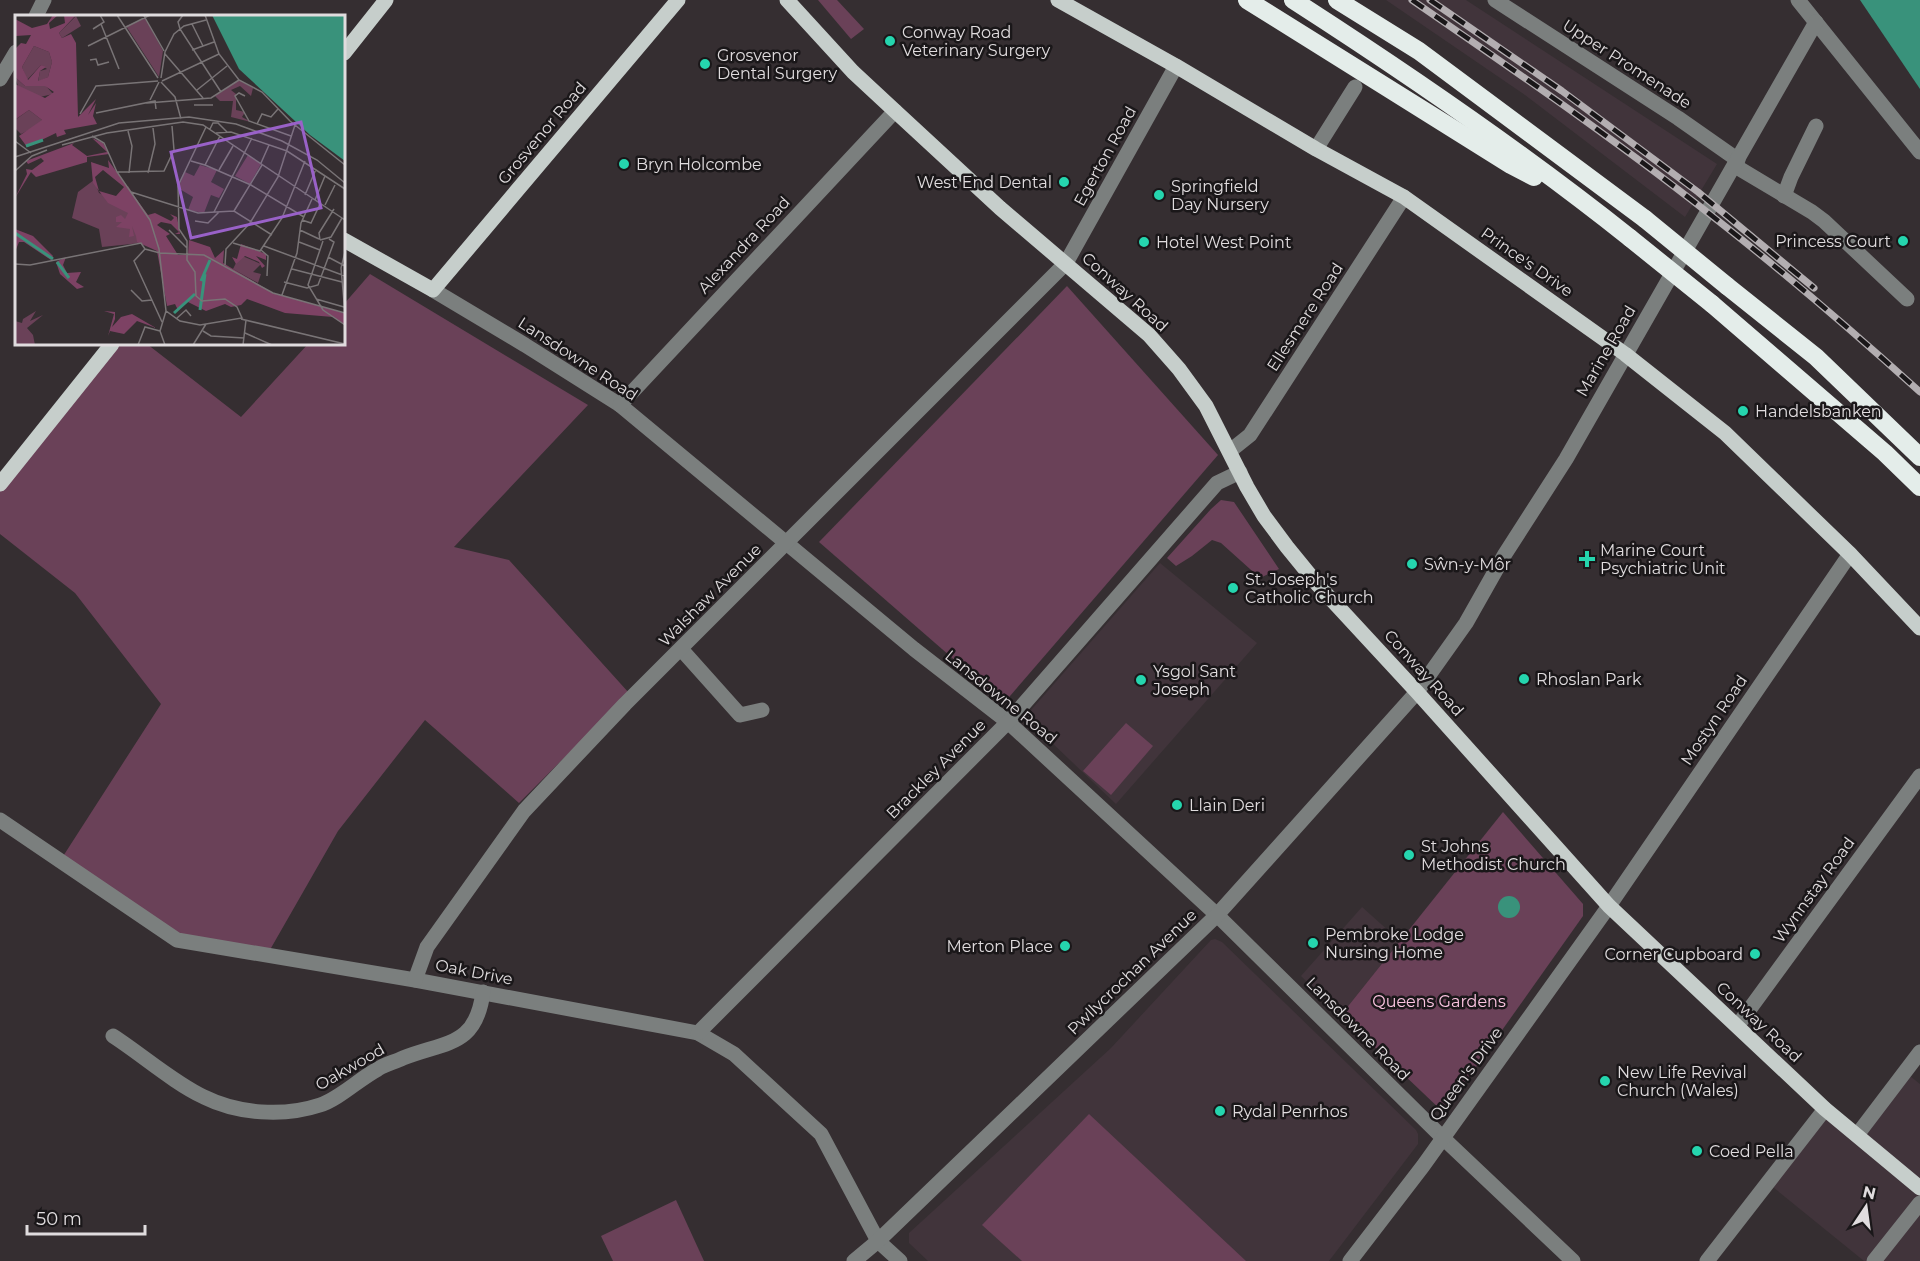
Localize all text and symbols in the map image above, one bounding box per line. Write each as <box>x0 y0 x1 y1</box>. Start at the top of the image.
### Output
inset map <box>15 15 345 345</box>
street label: Upper Promenade <box>1559 15 1695 113</box>
place label: Conway Road Veterinary Surgery <box>902 23 1051 60</box>
marker: Conway Road Veterinary Surgery <box>883 34 897 48</box>
place label: Grosvenor Dental Surgery <box>717 46 838 83</box>
marker: Grosvenor Dental Surgery <box>698 57 712 71</box>
street label: Grosvenor Road <box>494 78 590 188</box>
street label: Egerton Road <box>1070 103 1140 209</box>
place label: Bryn Holcombe <box>636 155 762 174</box>
marker: Bryn Holcombe <box>617 157 631 171</box>
place label: West End Dental <box>917 173 1052 192</box>
marker: West End Dental <box>1057 175 1071 189</box>
place label: Springfield Day Nursery <box>1171 177 1269 214</box>
marker: Springfield Day Nursery <box>1152 188 1166 202</box>
street label: Alexandra Road <box>694 192 794 298</box>
street label: Prince's Drive <box>1477 223 1577 301</box>
place label: Princess Court <box>1775 232 1892 251</box>
place label: Hotel West Point <box>1156 233 1292 252</box>
marker: Princess Court <box>1896 234 1910 248</box>
marker: Hotel West Point <box>1137 235 1151 249</box>
street label: Conway Road <box>1078 248 1172 336</box>
street label: Ellesmere Road <box>1263 259 1347 375</box>
street label: Marine Road <box>1572 302 1640 400</box>
street label: Lansdowne Road <box>515 313 641 405</box>
place label: Handelsbanken <box>1755 402 1882 421</box>
marker: Handelsbanken <box>1736 404 1750 418</box>
street label: Walshaw Avenue <box>655 540 765 650</box>
place label: Marine Court Psychiatric Unit <box>1600 541 1726 578</box>
marker: Marine Court Psychiatric Unit <box>1578 550 1596 568</box>
place label: Sŵn-y-Môr <box>1424 555 1511 574</box>
marker: Sŵn-y-Môr <box>1405 557 1419 571</box>
place label: St. Joseph's Catholic Church <box>1245 570 1374 607</box>
marker: St. Joseph's Catholic Church <box>1226 581 1240 595</box>
street label: Conway Road <box>1380 626 1468 720</box>
street label: Lansdowne Road <box>941 646 1061 748</box>
place label: Ysgol Sant Joseph <box>1152 662 1236 699</box>
place label: Rhoslan Park <box>1536 670 1642 689</box>
street label: Mostyn Road <box>1677 671 1751 769</box>
marker: Rhoslan Park <box>1517 672 1531 686</box>
marker: Ysgol Sant Joseph <box>1134 673 1148 687</box>
street label: Brackley Avenue <box>882 715 990 823</box>
place label: Llain Deri <box>1189 796 1265 815</box>
marker: Llain Deri <box>1170 798 1184 812</box>
street label: Wynnstay Road <box>1769 833 1859 947</box>
place label: St Johns Methodist Church <box>1421 837 1566 874</box>
marker: St Johns Methodist Church <box>1402 848 1416 862</box>
street label: Pwllycrochan Avenue <box>1063 905 1201 1039</box>
place label: Pembroke Lodge Nursing Home <box>1325 925 1464 962</box>
marker: Pembroke Lodge Nursing Home <box>1306 936 1320 950</box>
place label: Merton Place <box>946 937 1053 956</box>
marker: Merton Place <box>1058 939 1072 953</box>
place label: Corner Cupboard <box>1605 945 1743 964</box>
marker: Corner Cupboard <box>1748 947 1762 961</box>
street label: Oak Drive <box>434 955 514 989</box>
street label: Lansdowne Road <box>1302 973 1414 1085</box>
street label: Conway Road <box>1713 978 1805 1066</box>
park label: Queens Gardens <box>1372 992 1506 1011</box>
street label: Queen's Drive <box>1426 1023 1506 1125</box>
street label: Oakwood <box>312 1040 388 1094</box>
place label: New Life Revival Church (Wales) <box>1617 1063 1747 1100</box>
marker: New Life Revival Church (Wales) <box>1598 1074 1612 1088</box>
place label: Rydal Penrhos <box>1232 1102 1348 1121</box>
marker: Rydal Penrhos <box>1213 1104 1227 1118</box>
place label: Coed Pella <box>1709 1142 1794 1161</box>
marker: Coed Pella <box>1690 1144 1704 1158</box>
north arrow <box>1836 1177 1896 1237</box>
text: N <box>1861 1182 1878 1204</box>
scale bar <box>27 1198 146 1236</box>
text: 50 m <box>36 1208 82 1230</box>

